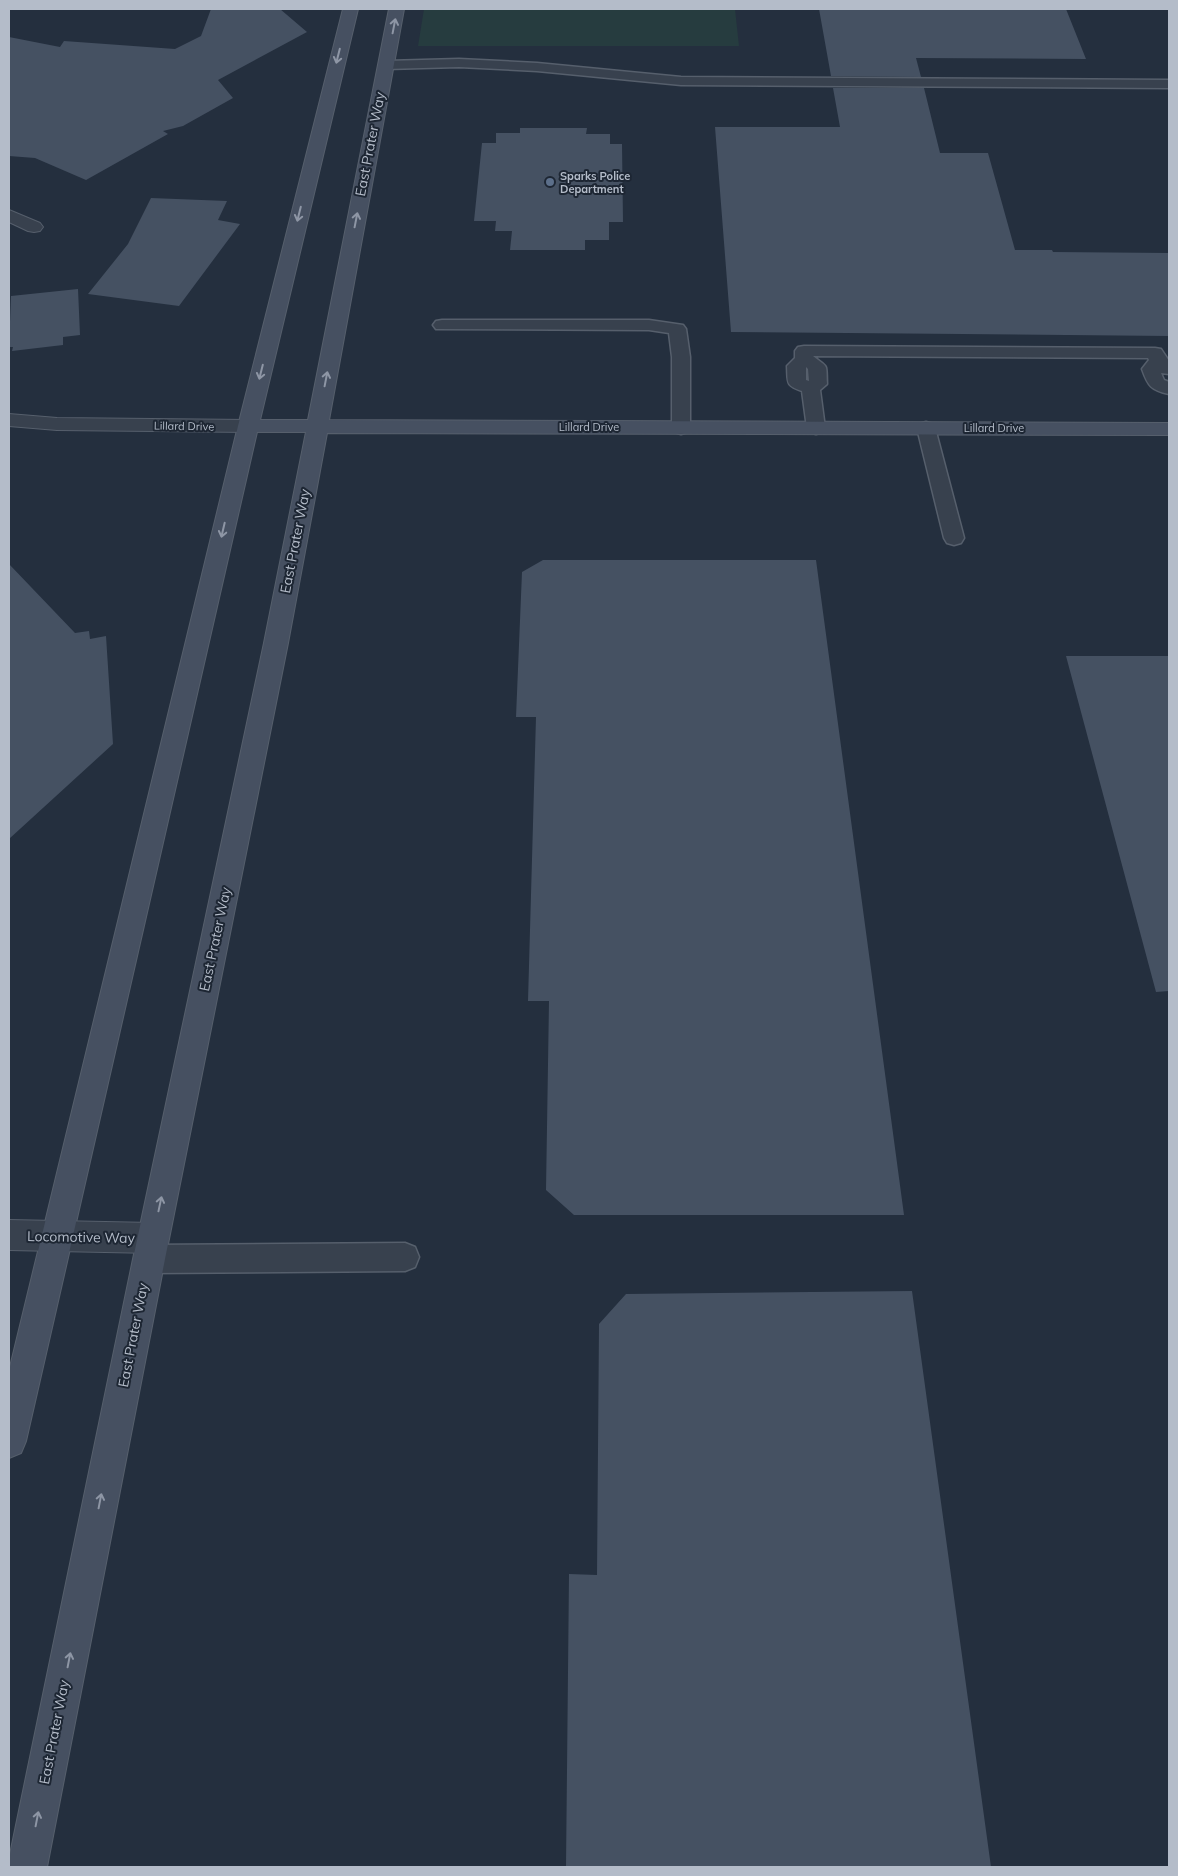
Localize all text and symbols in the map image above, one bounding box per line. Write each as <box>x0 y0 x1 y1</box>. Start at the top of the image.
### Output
one-way arrow <box>390 18 399 34</box>
one-way arrow <box>333 48 342 64</box>
street label: East Prater Way <box>351 90 389 198</box>
place label: Sparks Police Department <box>560 169 630 196</box>
marker: Sparks Police Department <box>544 176 556 188</box>
one-way arrow <box>294 205 303 221</box>
one-way arrow <box>351 212 361 228</box>
one-way arrow <box>256 363 265 379</box>
one-way arrow <box>321 372 331 388</box>
street label: Lillard Drive <box>154 418 214 434</box>
street label: Lillard Drive <box>559 420 619 434</box>
street label: Lillard Drive <box>964 421 1024 435</box>
street label: East Prater Way <box>276 487 314 595</box>
one-way arrow <box>218 521 227 537</box>
street label: East Prater Way <box>195 885 235 993</box>
one-way arrow <box>156 1197 166 1213</box>
street label: Locomotive Way <box>27 1227 136 1247</box>
street label: East Prater Way <box>114 1281 152 1389</box>
one-way arrow <box>96 1493 106 1509</box>
one-way arrow <box>64 1652 74 1668</box>
street label: East Prater Way <box>35 1678 73 1786</box>
one-way arrow <box>33 1812 42 1828</box>

